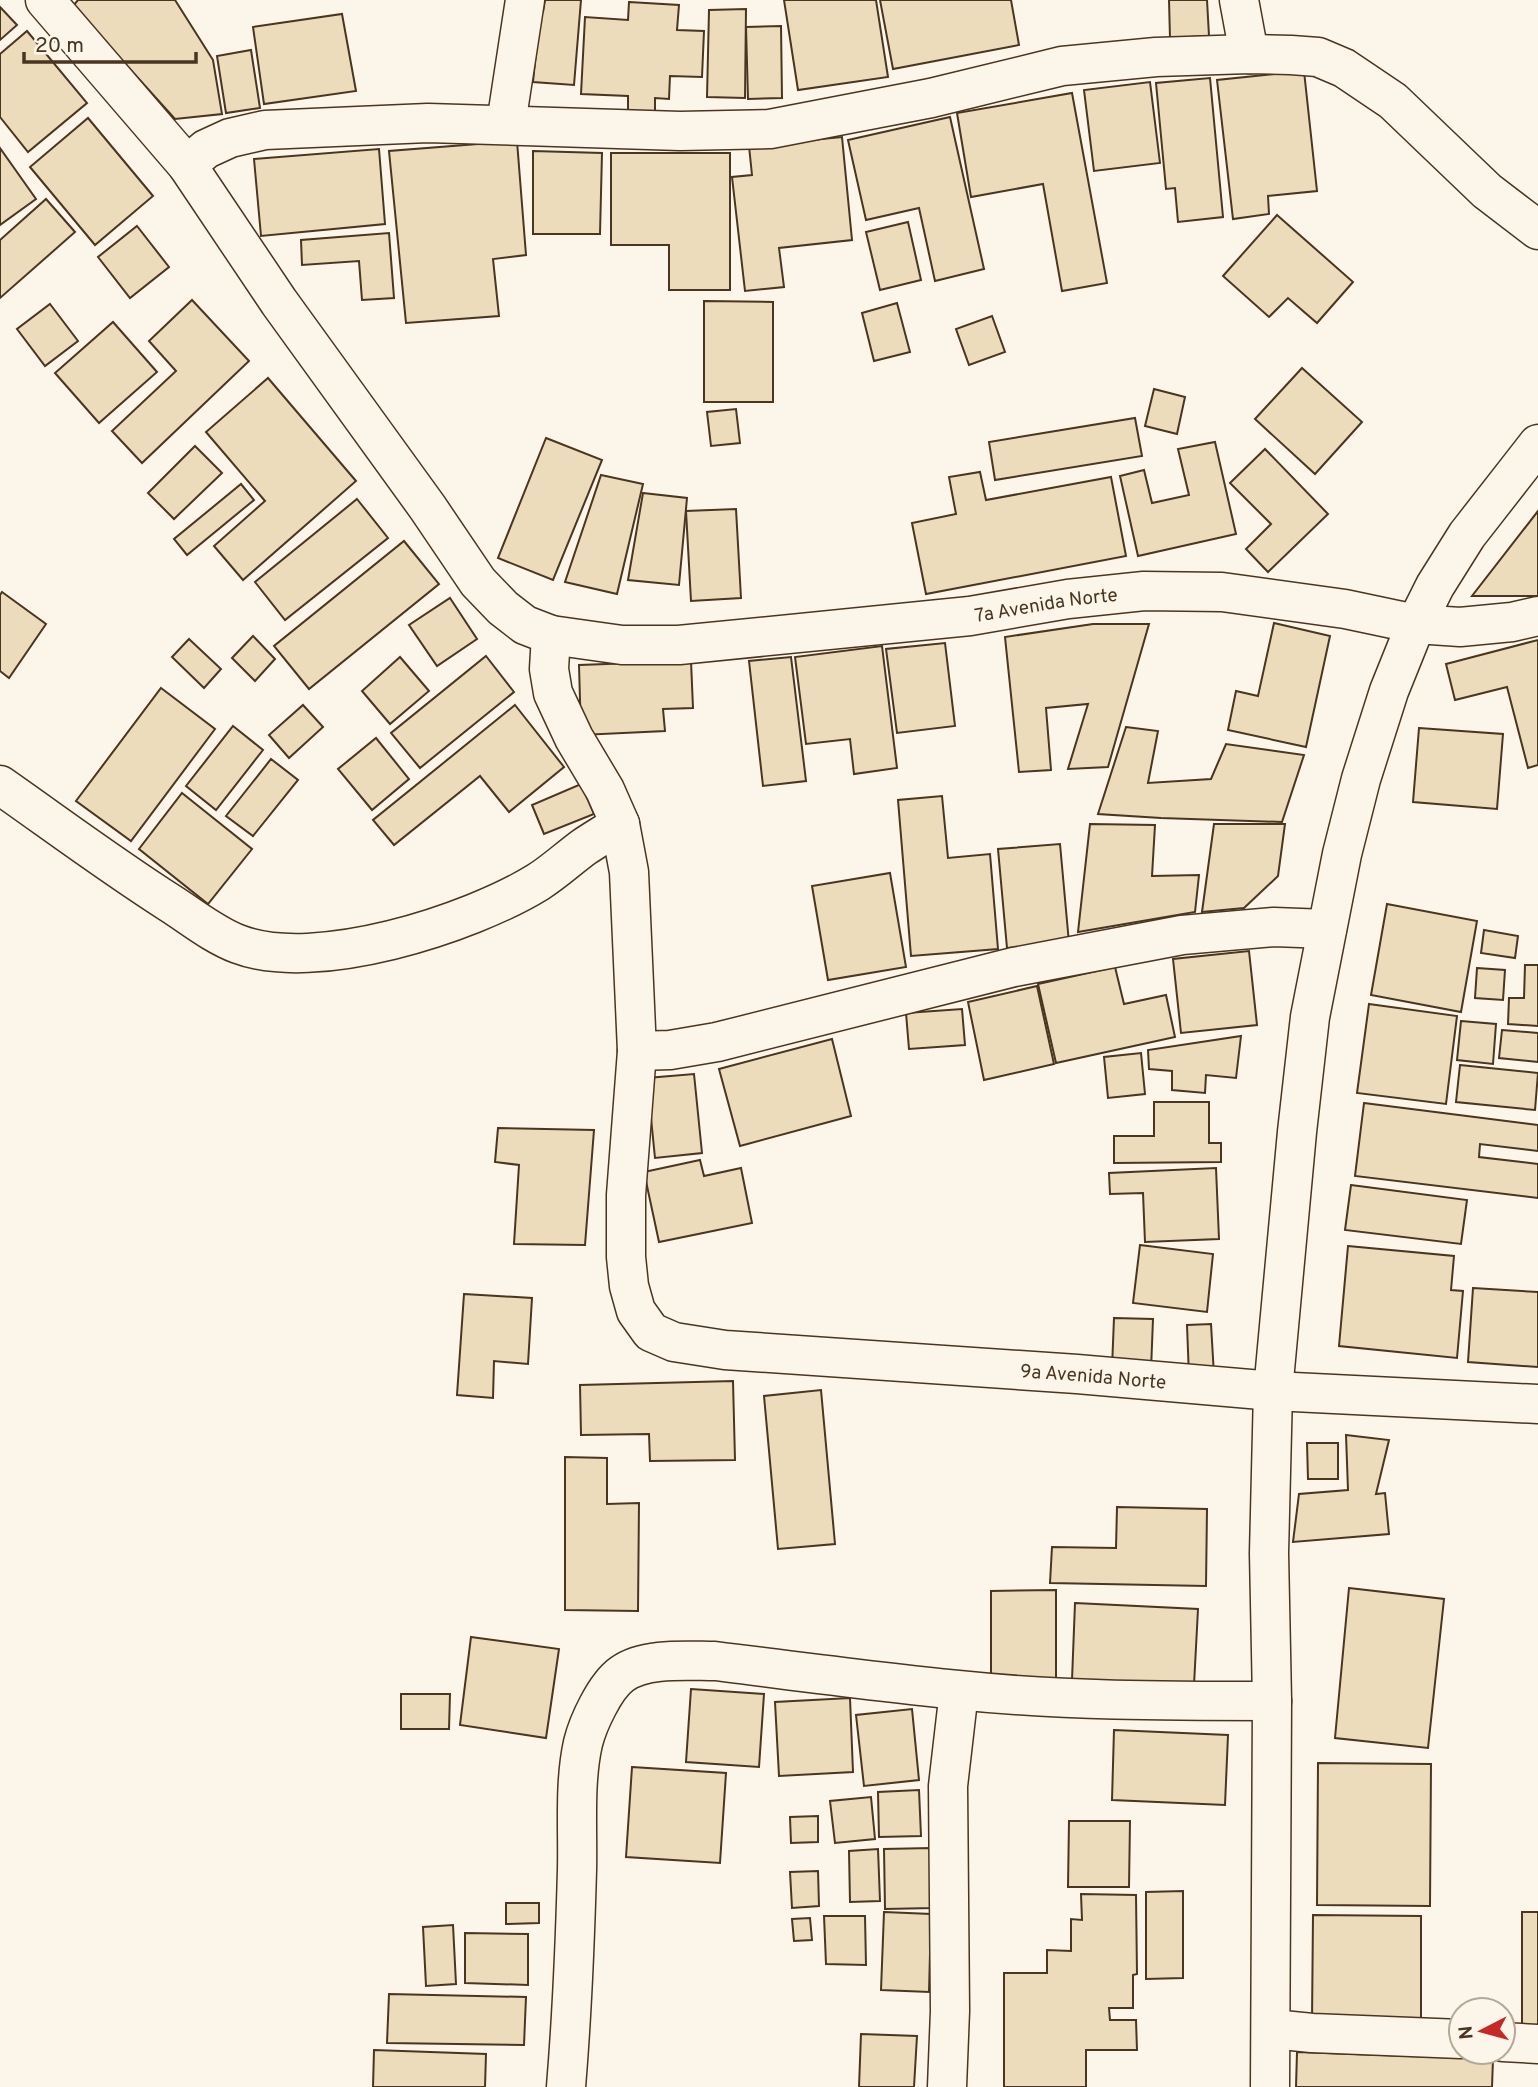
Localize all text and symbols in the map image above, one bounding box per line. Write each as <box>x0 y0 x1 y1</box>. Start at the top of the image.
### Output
scale bar <box>24 21 196 65</box>
text: 20 m <box>35 33 84 60</box>
street label: 7a Avenida Norte <box>973 584 1119 629</box>
street label: 9a Avenida Norte <box>1019 1360 1167 1396</box>
north arrow <box>1447 1996 1517 2066</box>
text: N <box>1454 2025 1480 2041</box>

